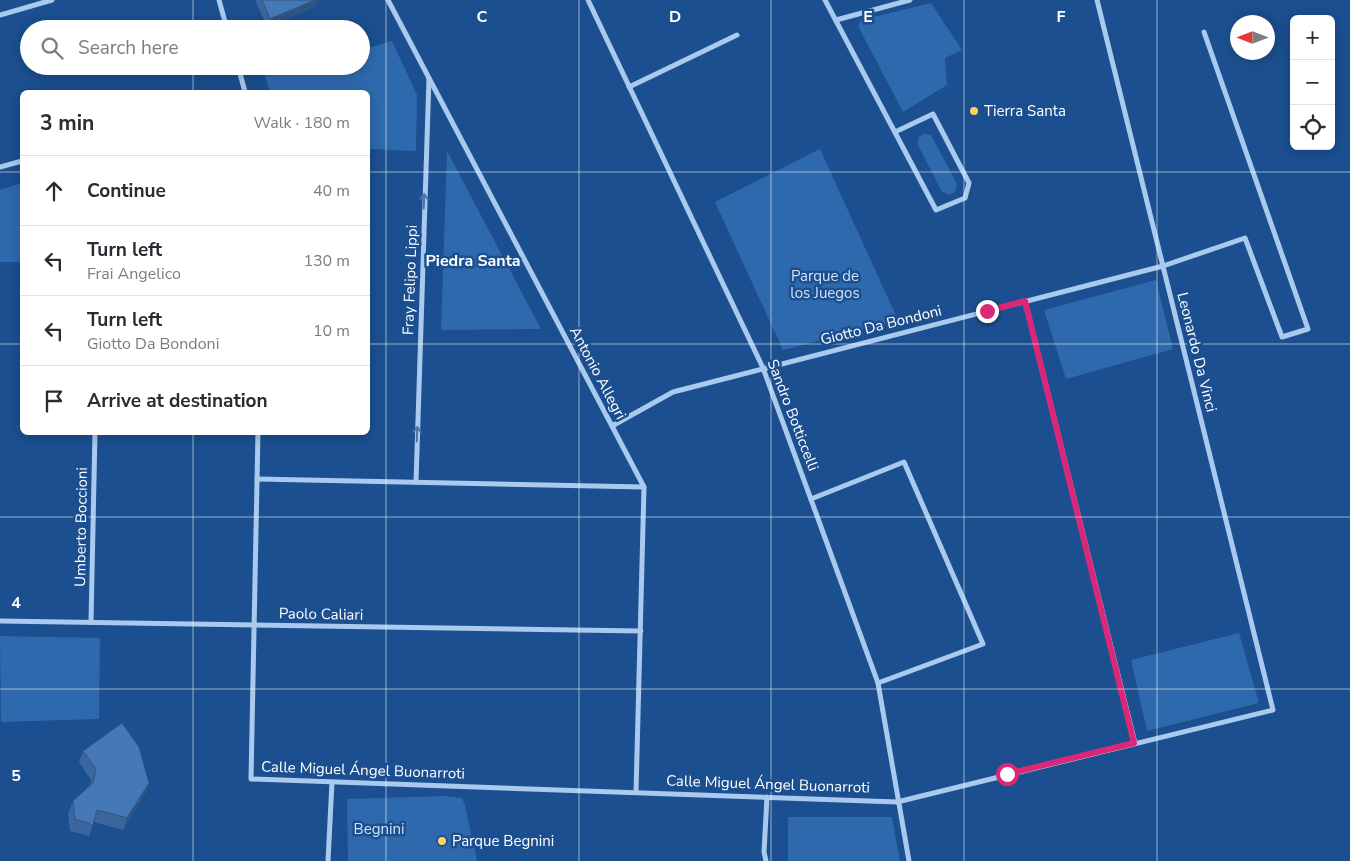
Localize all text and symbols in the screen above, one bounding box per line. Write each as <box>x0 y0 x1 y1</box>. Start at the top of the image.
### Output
text: C <box>477 6 488 28</box>
text: D <box>669 6 681 28</box>
text: E <box>863 6 873 28</box>
text: F <box>1057 6 1066 28</box>
north arrow <box>1230 15 1275 60</box>
map controls <box>1290 15 1335 150</box>
button: + <box>1290 15 1335 60</box>
search box <box>20 20 370 75</box>
icon: search <box>38 34 66 62</box>
text: Search here <box>78 35 179 61</box>
button: − <box>1290 60 1335 105</box>
place label: Tierra Santa <box>984 101 1066 121</box>
marker: Tierra Santa <box>968 105 980 117</box>
button: locate <box>1290 105 1335 150</box>
text: 3 min <box>40 109 94 137</box>
text: Walk · 180 m <box>254 112 350 134</box>
icon: ahead <box>40 177 68 205</box>
text: Continue <box>87 178 166 204</box>
text: 40 m <box>313 180 350 202</box>
one-way arrow <box>420 194 429 210</box>
street label: Fray Felipo Lippi <box>398 225 422 335</box>
text: Turn left <box>87 237 162 263</box>
icon: left <box>40 247 68 275</box>
text: 130 m <box>303 250 350 272</box>
district label: Piedra Santa <box>425 250 521 272</box>
text: Frai Angelico <box>87 263 181 285</box>
park label: Parque de los Juegos <box>790 266 860 303</box>
street label: Leonardo Da Vinci <box>1172 290 1222 414</box>
street label: Giotto Da Bondoni <box>818 300 944 350</box>
route end <box>976 300 999 323</box>
text: Turn left <box>87 307 162 333</box>
icon: left <box>40 317 68 345</box>
text: 10 m <box>313 320 350 342</box>
street label: Antonio Allegri <box>565 323 631 423</box>
text: Giotto Da Bondoni <box>87 333 219 355</box>
street label: Sandro Botticcelli <box>763 356 823 474</box>
icon: arrive <box>40 387 68 415</box>
text: Arrive at destination <box>87 388 268 414</box>
one-way arrow <box>413 426 422 442</box>
street label: Umberto Boccioni <box>70 467 92 587</box>
text: 4 <box>11 592 21 614</box>
street label: Paolo Caliari <box>279 603 363 625</box>
street label: Calle Miguel Ángel Buonarroti <box>261 756 465 784</box>
route start <box>996 763 1019 786</box>
text: 5 <box>11 765 21 787</box>
street label: Calle Miguel Ángel Buonarroti <box>666 770 870 798</box>
park label: Begnini <box>354 819 404 839</box>
place label: Parque Begnini <box>452 831 554 851</box>
marker: Parque Begnini <box>436 835 448 847</box>

